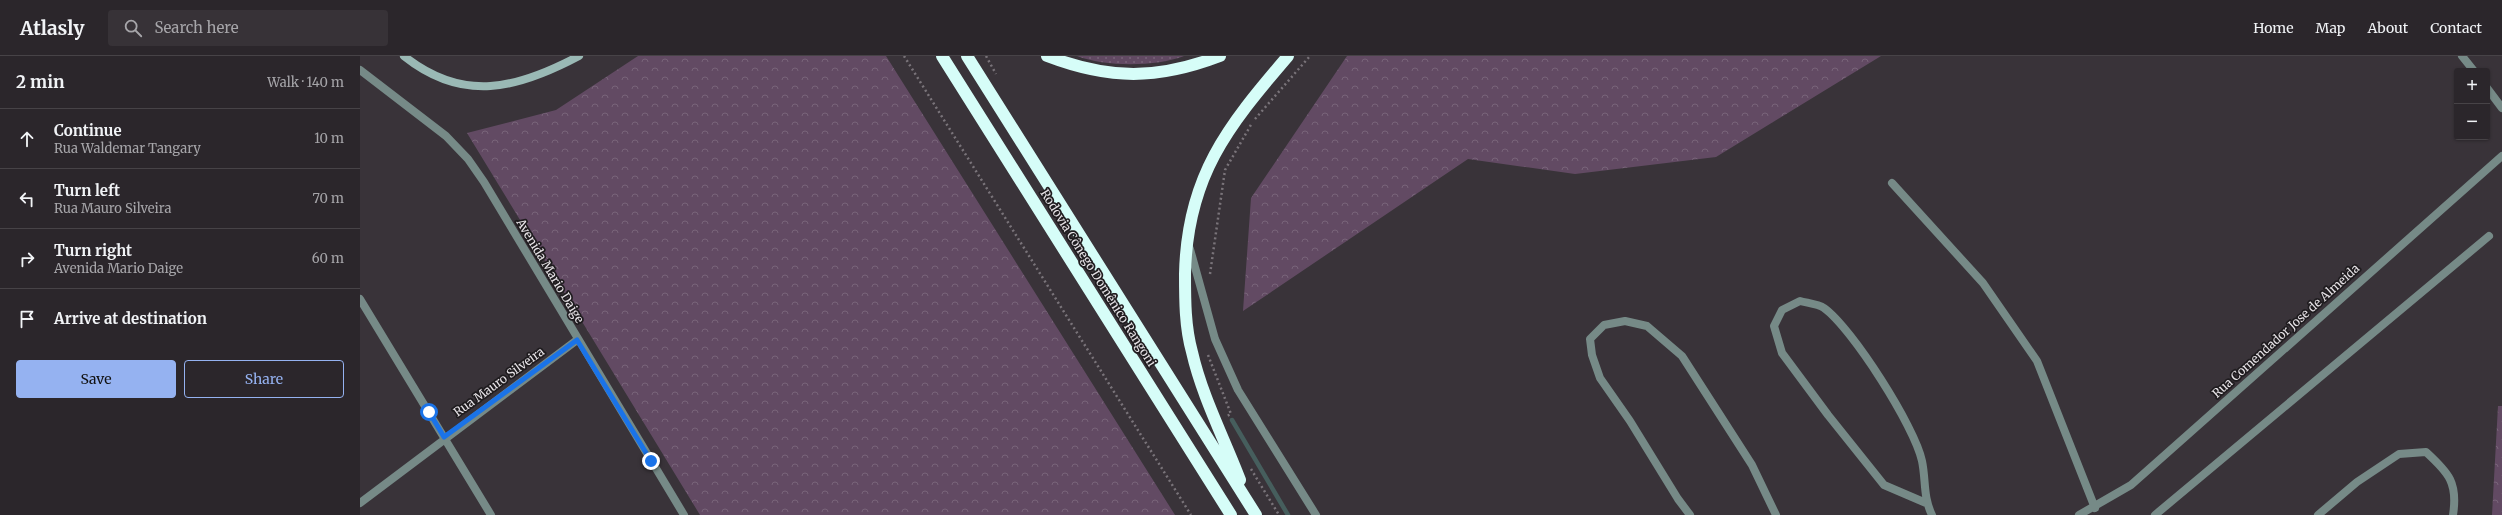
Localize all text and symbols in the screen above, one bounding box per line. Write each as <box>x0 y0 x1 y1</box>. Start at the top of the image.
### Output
search box <box>108 10 388 46</box>
text: Atlasly <box>20 16 84 40</box>
icon: search <box>122 17 144 39</box>
text: Search here <box>154 18 239 37</box>
text: Home <box>2253 19 2294 37</box>
text: Map <box>2316 19 2345 37</box>
text: About <box>2367 19 2408 37</box>
text: Contact <box>2430 19 2482 37</box>
map controls <box>2454 68 2490 140</box>
button: + <box>2454 68 2490 104</box>
text: 2 min <box>16 71 64 93</box>
text: Walk · 140 m <box>267 74 344 91</box>
button: − <box>2454 104 2490 140</box>
text: Continue <box>54 121 122 140</box>
icon: ahead <box>16 128 38 150</box>
text: 10 m <box>314 130 344 147</box>
text: Rua Waldemar Tangary <box>54 140 201 157</box>
text: Turn left <box>54 181 120 200</box>
street label: Rodovia Cônego Domênico Rangoni <box>1037 186 1160 369</box>
icon: left <box>16 188 38 210</box>
text: 70 m <box>313 190 344 207</box>
text: Rua Mauro Silveira <box>54 200 171 217</box>
street label: Avenida Mario Daige <box>513 215 588 326</box>
text: Turn right <box>54 241 132 260</box>
icon: right <box>16 248 38 270</box>
text: 60 m <box>312 250 344 267</box>
text: Avenida Mario Daige <box>54 260 183 277</box>
street label: Rua Comendador Jose de Almeida <box>2209 260 2363 401</box>
icon: arrive <box>16 308 38 330</box>
text: Arrive at destination <box>54 309 207 328</box>
street label: Rua Mauro Silveira <box>450 343 547 420</box>
button: Save <box>16 360 176 398</box>
button: Share <box>184 360 344 398</box>
route start <box>420 403 438 421</box>
route end <box>642 452 660 470</box>

